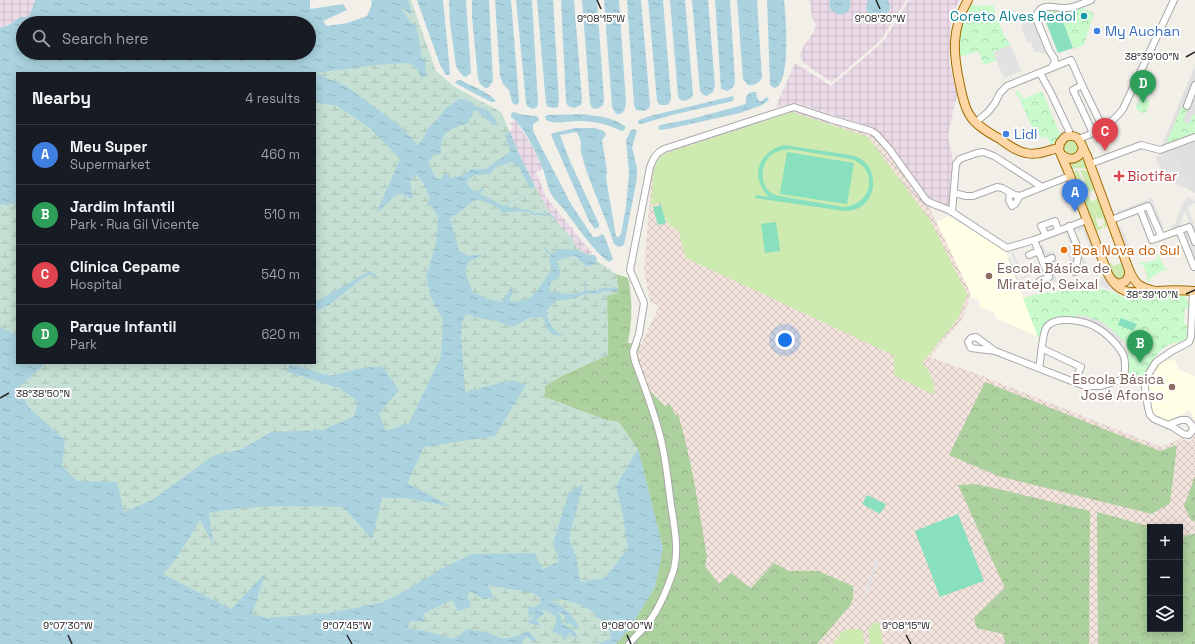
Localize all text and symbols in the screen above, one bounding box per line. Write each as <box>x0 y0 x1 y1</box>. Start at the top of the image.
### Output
place label: Coreto Alves Redol <box>950 7 1076 25</box>
marker: Coreto Alves Redol <box>1079 11 1089 21</box>
text: 9°08'15"W <box>577 12 625 25</box>
text: 9°08'30"W <box>855 12 906 25</box>
search box <box>16 16 316 60</box>
place label: My Auchan <box>1105 22 1180 40</box>
marker: My Auchan <box>1092 26 1102 36</box>
icon: search <box>30 27 52 49</box>
text: Search here <box>62 29 148 48</box>
text: 38°39'00"N <box>1125 50 1179 63</box>
pin: D <box>1130 70 1156 103</box>
text: Nearby <box>32 87 91 109</box>
text: 4 results <box>245 90 300 107</box>
pin: C <box>1092 118 1118 151</box>
place label: Lidl <box>1014 125 1038 143</box>
marker: Lidl <box>1001 129 1011 139</box>
text: Meu Super <box>70 137 147 156</box>
text: A <box>41 146 49 163</box>
text: 460 m <box>261 146 300 163</box>
text: Supermarket <box>70 156 151 173</box>
place label: Biotifar <box>1127 167 1177 185</box>
marker: Biotifar <box>1114 171 1124 181</box>
pin: A <box>1062 179 1088 212</box>
text: Jardim Infantil <box>70 197 175 216</box>
text: B <box>41 206 49 223</box>
text: 510 m <box>264 206 300 223</box>
text: Park · Rua Gil Vicente <box>70 216 199 233</box>
place label: Boa Nova do Sul <box>1072 241 1180 259</box>
marker: Boa Nova do Sul <box>1059 245 1069 255</box>
text: Clínica Cepame <box>70 257 180 276</box>
place label: Escola Básica de Miratejo, Seixal <box>997 259 1110 293</box>
text: C <box>41 266 49 283</box>
text: 540 m <box>261 266 300 283</box>
marker: Escola Básica de Miratejo, Seixal <box>984 271 994 281</box>
text: Hospital <box>70 276 122 293</box>
text: 38°39'10"N <box>1126 288 1178 301</box>
text: Parque Infantil <box>70 317 176 336</box>
text: D <box>41 326 49 343</box>
text: 620 m <box>261 326 300 343</box>
your location <box>775 330 795 350</box>
pin: B <box>1127 330 1153 363</box>
text: Park <box>70 336 97 353</box>
place label: Escola Básica José Afonso <box>1072 370 1164 404</box>
marker: Escola Básica José Afonso <box>1167 382 1177 392</box>
text: 38°38'50"N <box>16 387 70 400</box>
map controls <box>1147 524 1183 632</box>
button: + <box>1147 524 1183 560</box>
button: − <box>1147 560 1183 596</box>
button: layers <box>1147 596 1183 632</box>
text: 9°07'30"W <box>43 619 93 632</box>
text: 9°07'45"W <box>322 619 372 632</box>
text: 9°08'00"W <box>602 619 653 632</box>
text: 9°08'15"W <box>882 619 930 632</box>

